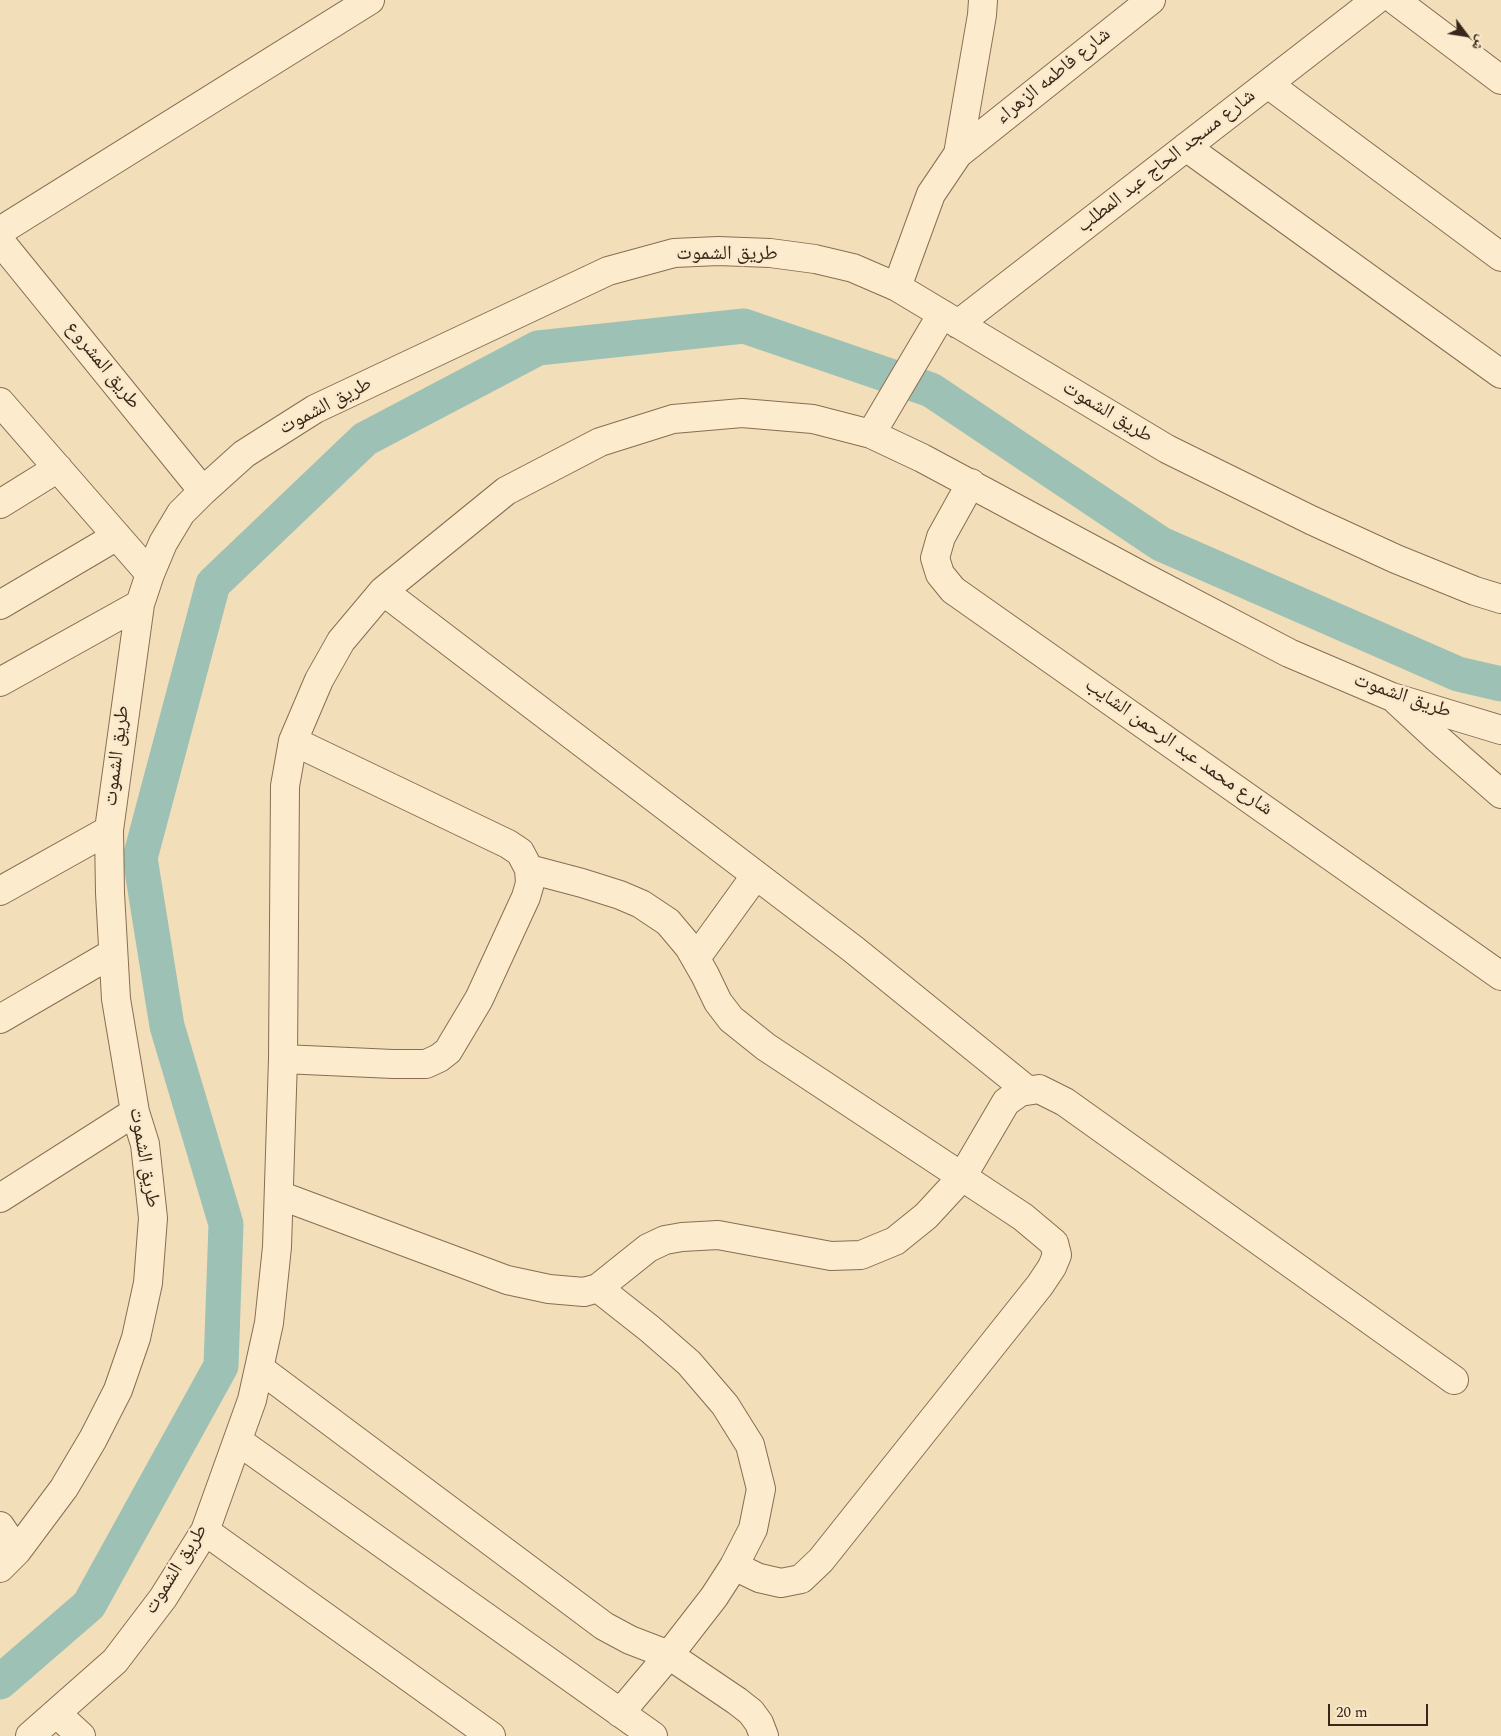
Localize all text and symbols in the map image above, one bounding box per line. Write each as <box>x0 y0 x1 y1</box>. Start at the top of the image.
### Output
north arrow <box>1441 10 1491 60</box>
street label: شارع فاطمه الزهراء <box>992 23 1116 131</box>
text: ش <box>1466 31 1492 55</box>
street label: شارع مسجد الحاج عبد المطلب <box>1073 85 1261 239</box>
street label: طريق الشموت <box>676 243 778 267</box>
street label: طريق المشروع <box>59 317 145 415</box>
street label: طريق الشموت <box>276 373 376 441</box>
street label: طريق الشموت <box>1057 377 1157 449</box>
street label: طريق الشموت <box>1350 669 1454 725</box>
street label: شارع محمد عبد الرحمن الشايب <box>1079 674 1277 822</box>
street label: طريق الشموت <box>100 704 136 808</box>
street label: طريق الشموت <box>122 1106 164 1210</box>
street label: طريق الشموت <box>140 1521 214 1619</box>
scale bar <box>1331 1694 1431 1726</box>
text: 20 m <box>1336 1701 1368 1724</box>

